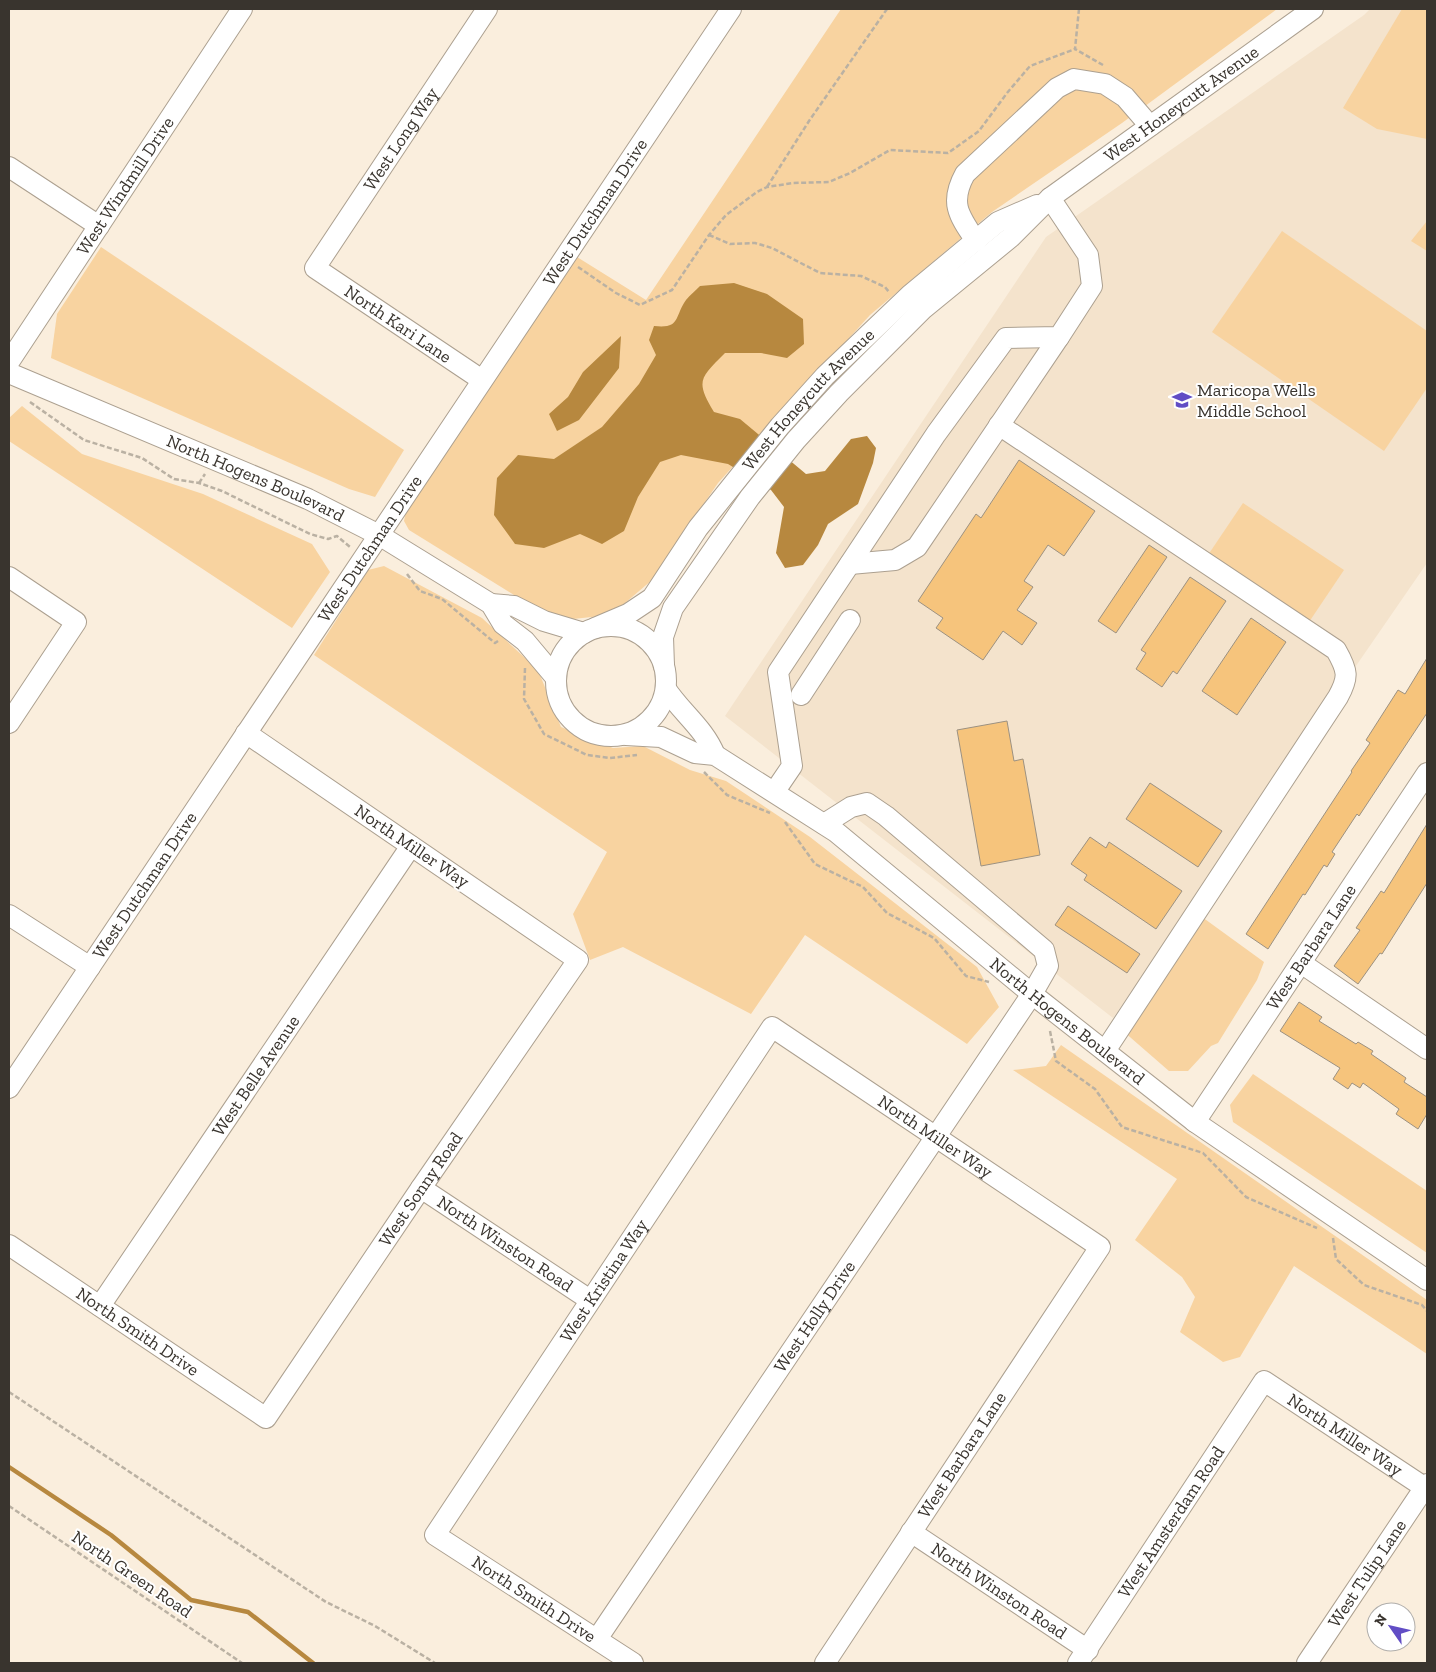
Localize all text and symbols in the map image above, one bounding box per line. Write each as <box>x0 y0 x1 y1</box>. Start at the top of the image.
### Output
street label: West Honeycutt Avenue <box>1100 41 1263 167</box>
street label: West Long Way <box>359 82 443 195</box>
street label: West Windmill Drive <box>72 113 179 259</box>
street label: West Dutchman Drive <box>538 134 652 290</box>
street label: North Kari Lane <box>340 280 456 368</box>
street label: West Honeycutt Avenue <box>738 324 879 475</box>
place label: Maricopa Wells Middle School <box>1197 379 1316 422</box>
school or university icon: Maricopa Wells Middle School <box>1171 389 1193 411</box>
street label: North Hogens Boulevard <box>163 430 348 527</box>
street label: West Dutchman Drive <box>313 471 427 626</box>
street label: North Miller Way <box>350 800 474 893</box>
street label: West Dutchman Drive <box>88 808 202 963</box>
street label: West Barbara Lane <box>1262 880 1361 1014</box>
street label: North Hogens Boulevard <box>985 953 1149 1090</box>
street label: West Belle Avenue <box>207 1011 304 1140</box>
street label: North Miller Way <box>874 1090 998 1183</box>
street label: West Sonny Road <box>374 1128 467 1251</box>
street label: North Winston Road <box>433 1191 577 1297</box>
street label: West Kristina Way <box>555 1214 653 1346</box>
street label: West Holly Drive <box>769 1256 860 1377</box>
street label: North Smith Drive <box>72 1282 203 1381</box>
street label: West Barbara Lane <box>913 1388 1011 1522</box>
street label: North Miller Way <box>1283 1389 1407 1481</box>
street label: West Amsterdam Road <box>1113 1442 1229 1602</box>
street label: West Tulip Lane <box>1323 1515 1411 1631</box>
street label: North Green Road <box>68 1526 196 1622</box>
street label: North Winston Road <box>927 1538 1071 1644</box>
street label: North Smith Drive <box>468 1551 600 1647</box>
north arrow <box>1366 1602 1416 1652</box>
text: N <box>1371 1611 1391 1629</box>

